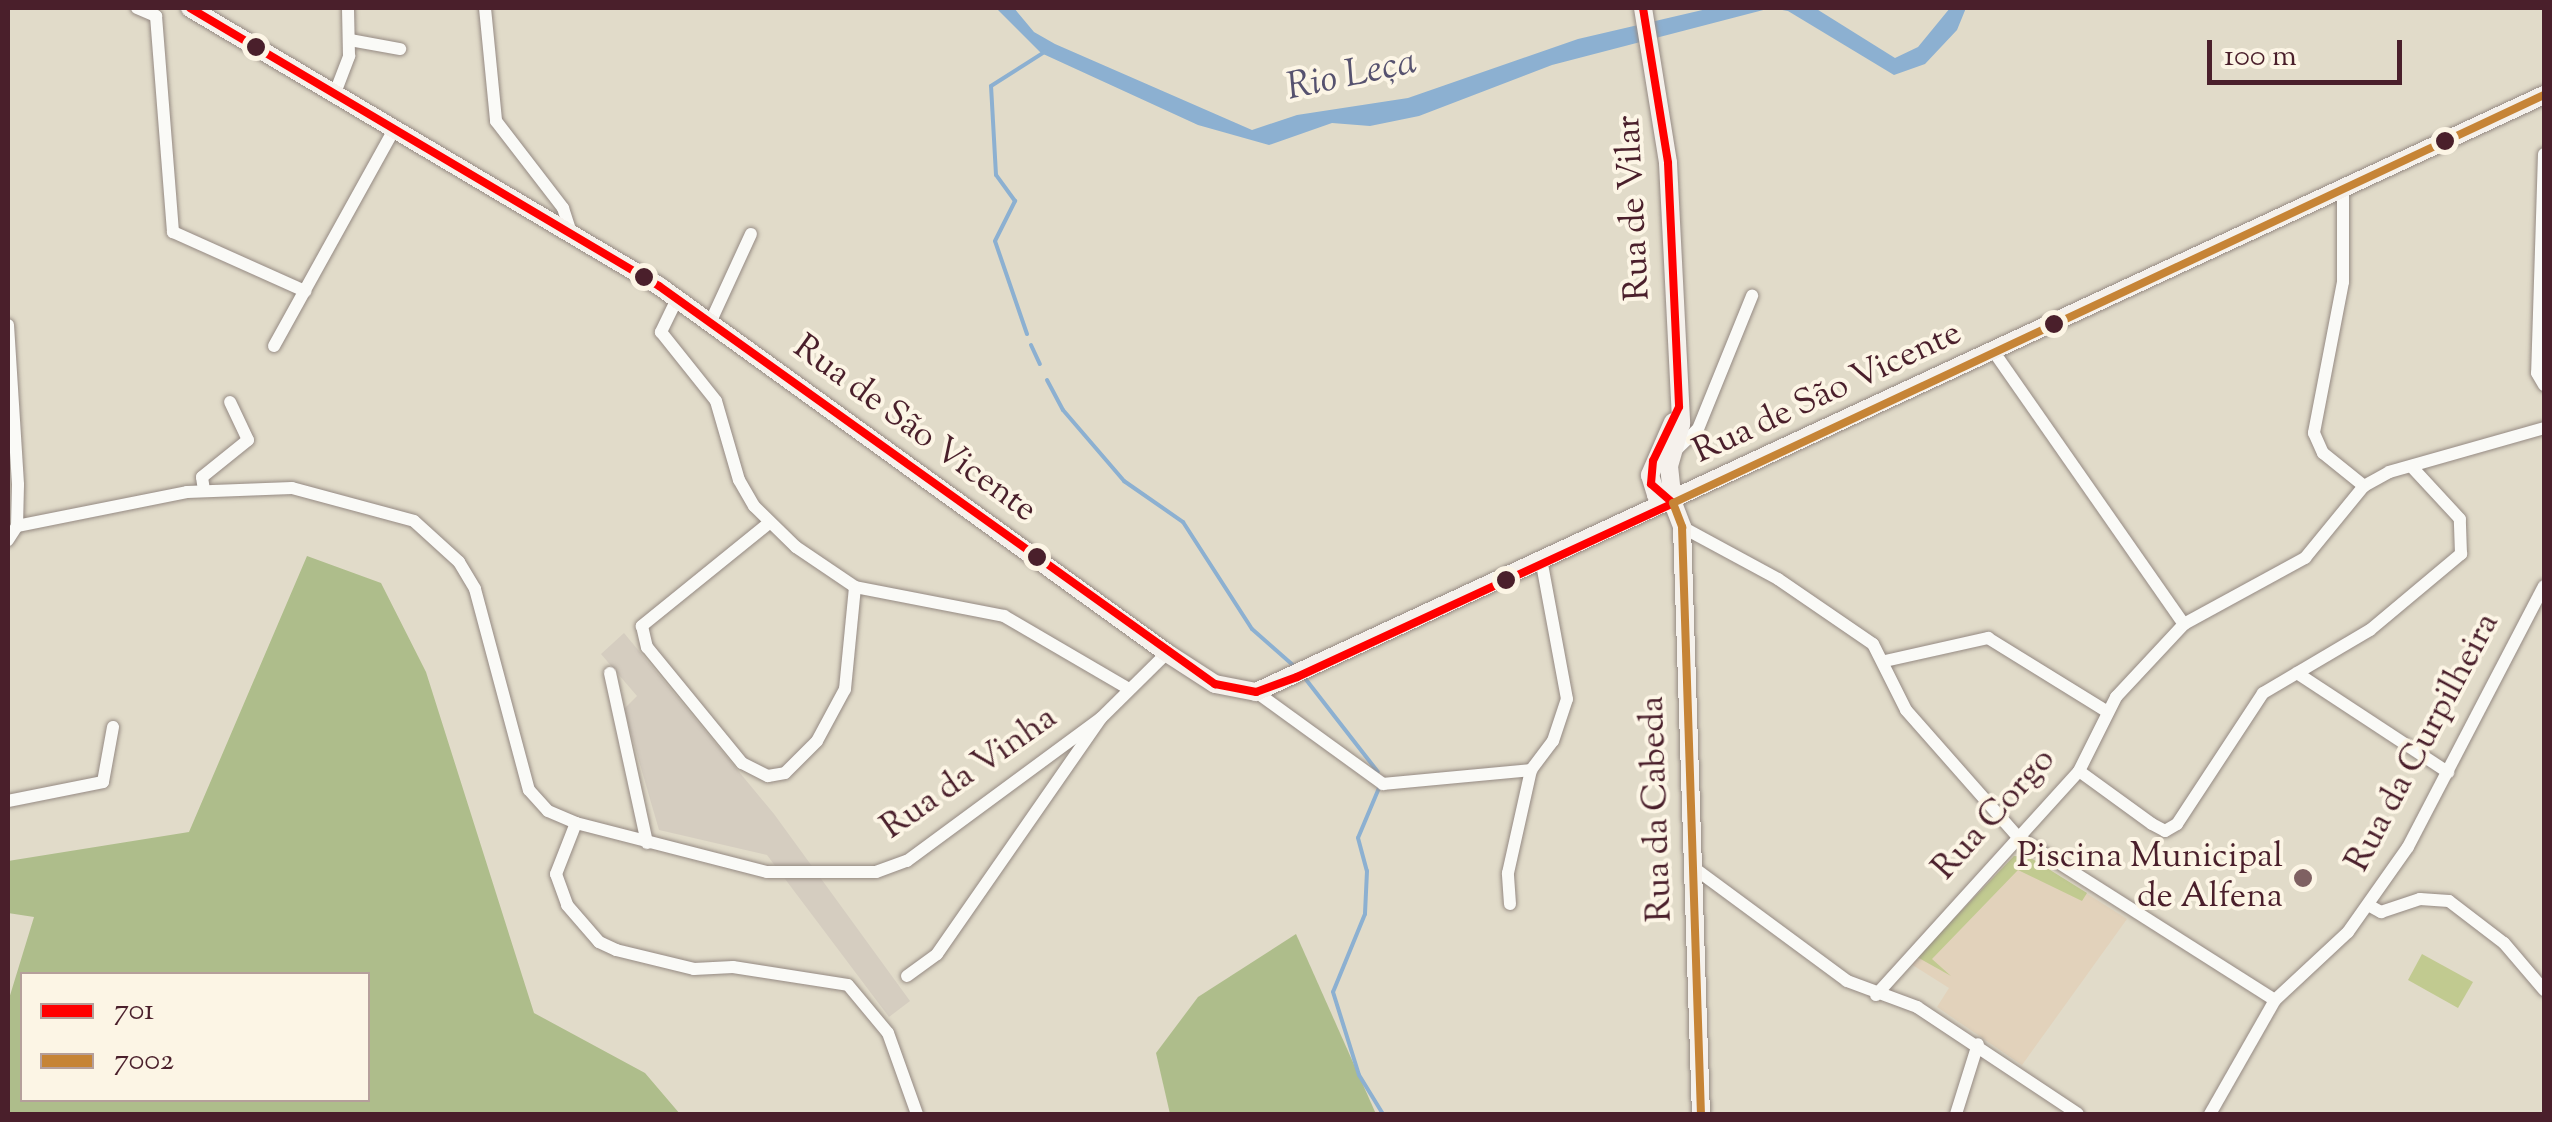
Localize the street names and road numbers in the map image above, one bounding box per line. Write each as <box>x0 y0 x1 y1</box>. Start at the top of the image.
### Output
street label: Rua de Vilar <box>1609 114 1661 302</box>
street label: Rua de São Vicente <box>1687 314 1969 474</box>
street label: Rua de São Vicente <box>784 328 1044 532</box>
street label: Rua da Curpilheira <box>2338 606 2510 880</box>
street label: Rua da Cabeda <box>1633 695 1683 923</box>
street label: Rua da Vinha <box>874 698 1066 850</box>
street label: Rua Corgo <box>1925 740 2065 890</box>

